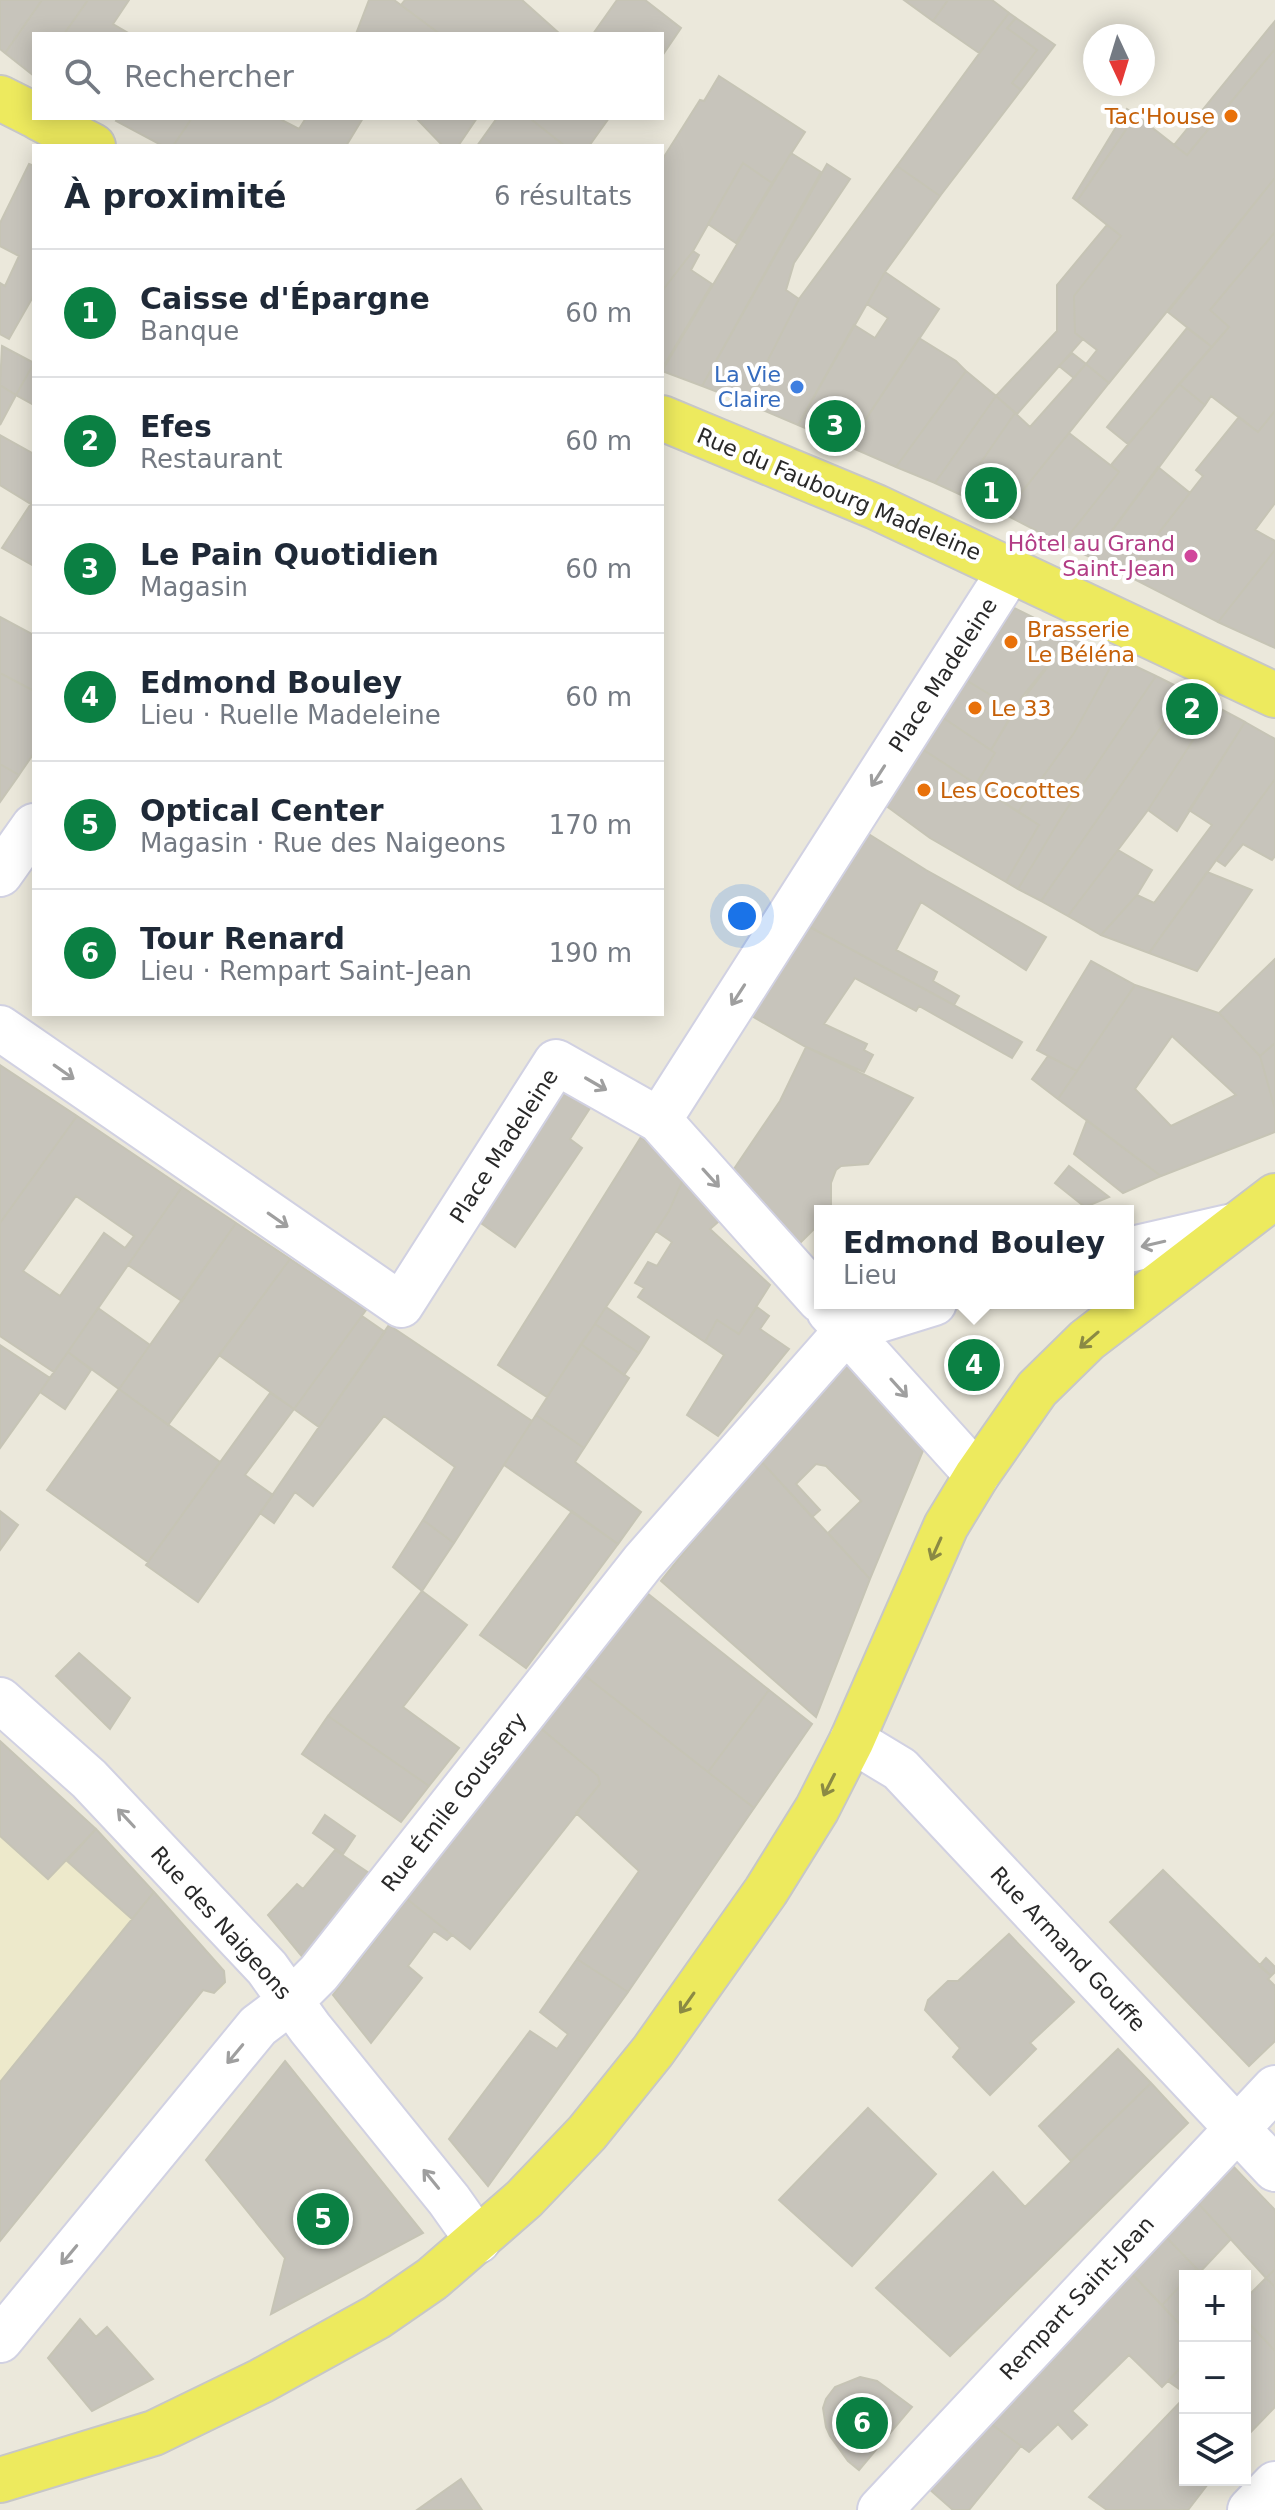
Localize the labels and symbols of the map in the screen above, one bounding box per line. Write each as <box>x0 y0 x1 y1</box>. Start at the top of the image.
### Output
north arrow <box>1083 24 1155 96</box>
place label: Tac'House <box>1104 104 1215 129</box>
marker: Tac'House <box>1222 107 1240 125</box>
place label: La Vie Claire <box>714 362 781 412</box>
marker: La Vie Claire <box>788 378 806 396</box>
pin: 3 <box>809 396 861 456</box>
street label: Rue du Faubourg Madeleine <box>693 423 985 565</box>
pin: 1 <box>965 463 1017 523</box>
place label: Hôtel au Grand Saint-Jean <box>1008 531 1175 581</box>
marker: Hôtel au Grand Saint-Jean <box>1182 547 1200 565</box>
street label: Place Madeleine <box>884 593 1002 757</box>
place label: Brasserie Le Béléna <box>1027 617 1135 667</box>
marker: Brasserie Le Béléna <box>1002 633 1020 651</box>
pin: 2 <box>1166 679 1218 739</box>
place label: Le 33 <box>991 696 1051 721</box>
marker: Le 33 <box>966 699 984 717</box>
one-way arrow <box>870 764 887 786</box>
place label: Les Cocottes <box>940 778 1081 803</box>
marker: Les Cocottes <box>915 781 933 799</box>
your location <box>722 896 762 936</box>
one-way arrow <box>730 983 746 1005</box>
one-way arrow <box>53 1064 75 1080</box>
street label: Place Madeleine <box>445 1064 563 1228</box>
one-way arrow <box>584 1077 607 1093</box>
one-way arrow <box>701 1168 719 1188</box>
one-way arrow <box>267 1212 289 1228</box>
one-way arrow <box>1141 1237 1167 1252</box>
one-way arrow <box>1079 1331 1099 1349</box>
pin: 4 <box>948 1335 1000 1395</box>
one-way arrow <box>890 1378 908 1398</box>
one-way arrow <box>928 1536 943 1560</box>
street label: Rue Émile Goussery <box>376 1708 532 1896</box>
one-way arrow <box>820 1773 836 1797</box>
one-way arrow <box>117 1808 136 1828</box>
street label: Rue des Naigeons <box>146 1841 296 2005</box>
street label: Rue Armand Gouffe <box>985 1862 1151 2036</box>
one-way arrow <box>679 1991 695 2013</box>
one-way arrow <box>226 2044 244 2064</box>
one-way arrow <box>423 2169 440 2190</box>
pin: 5 <box>297 2189 349 2249</box>
street label: Rempart Saint-Jean <box>995 2211 1159 2385</box>
one-way arrow <box>60 2244 78 2264</box>
pin: 6 <box>836 2393 888 2453</box>

